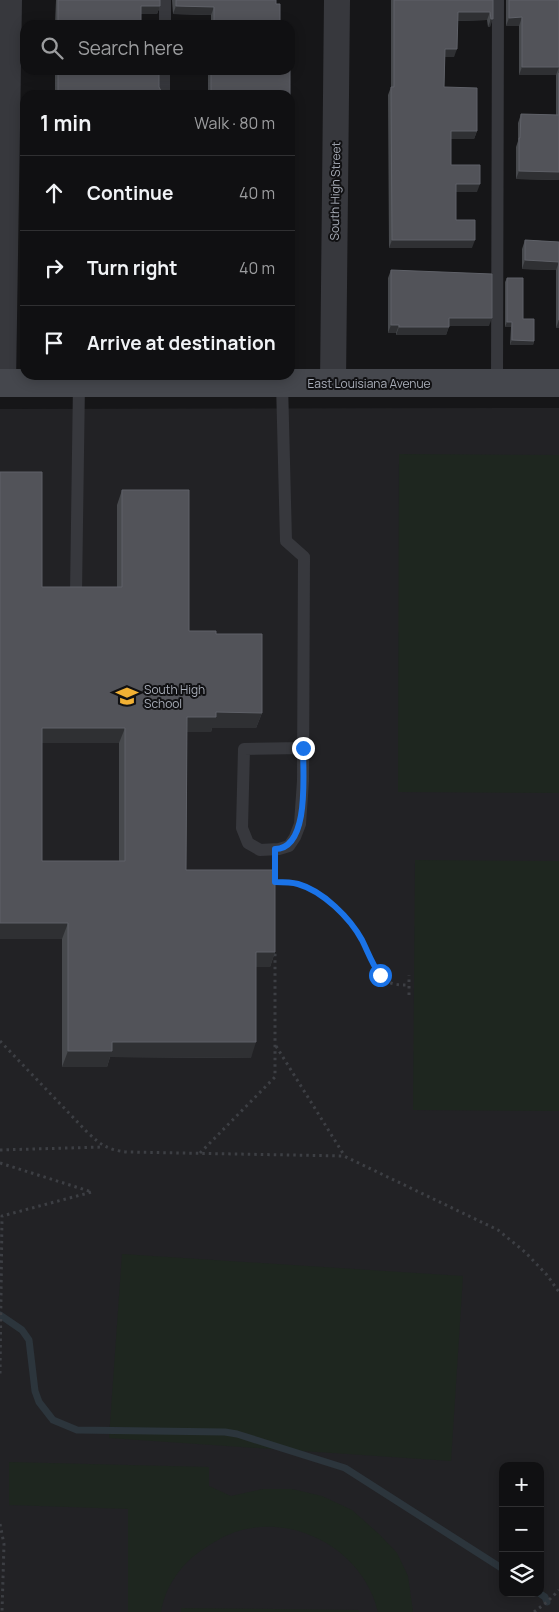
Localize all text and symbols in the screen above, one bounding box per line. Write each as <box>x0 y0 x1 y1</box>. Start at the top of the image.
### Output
search box <box>20 20 295 75</box>
icon: search <box>38 34 66 62</box>
text: Search here <box>78 35 184 61</box>
text: 1 min <box>40 109 91 137</box>
text: Walk · 80 m <box>194 112 275 134</box>
street label: South High Street <box>326 141 344 241</box>
icon: ahead <box>40 179 68 207</box>
text: Continue <box>87 180 173 206</box>
text: 40 m <box>239 182 275 204</box>
icon: right <box>40 254 68 282</box>
text: Turn right <box>87 255 177 281</box>
text: 40 m <box>239 257 275 279</box>
icon: arrive <box>40 329 68 357</box>
text: Arrive at destination <box>87 330 276 356</box>
street label: East Louisiana Avenue <box>307 375 431 392</box>
place label: South High School <box>144 681 205 712</box>
school or university icon: South High School <box>114 683 140 709</box>
route end <box>292 737 315 760</box>
route start <box>369 964 392 987</box>
map controls <box>499 1462 544 1597</box>
button: + <box>499 1462 544 1507</box>
button: − <box>499 1507 544 1552</box>
button: layers <box>499 1552 544 1597</box>

